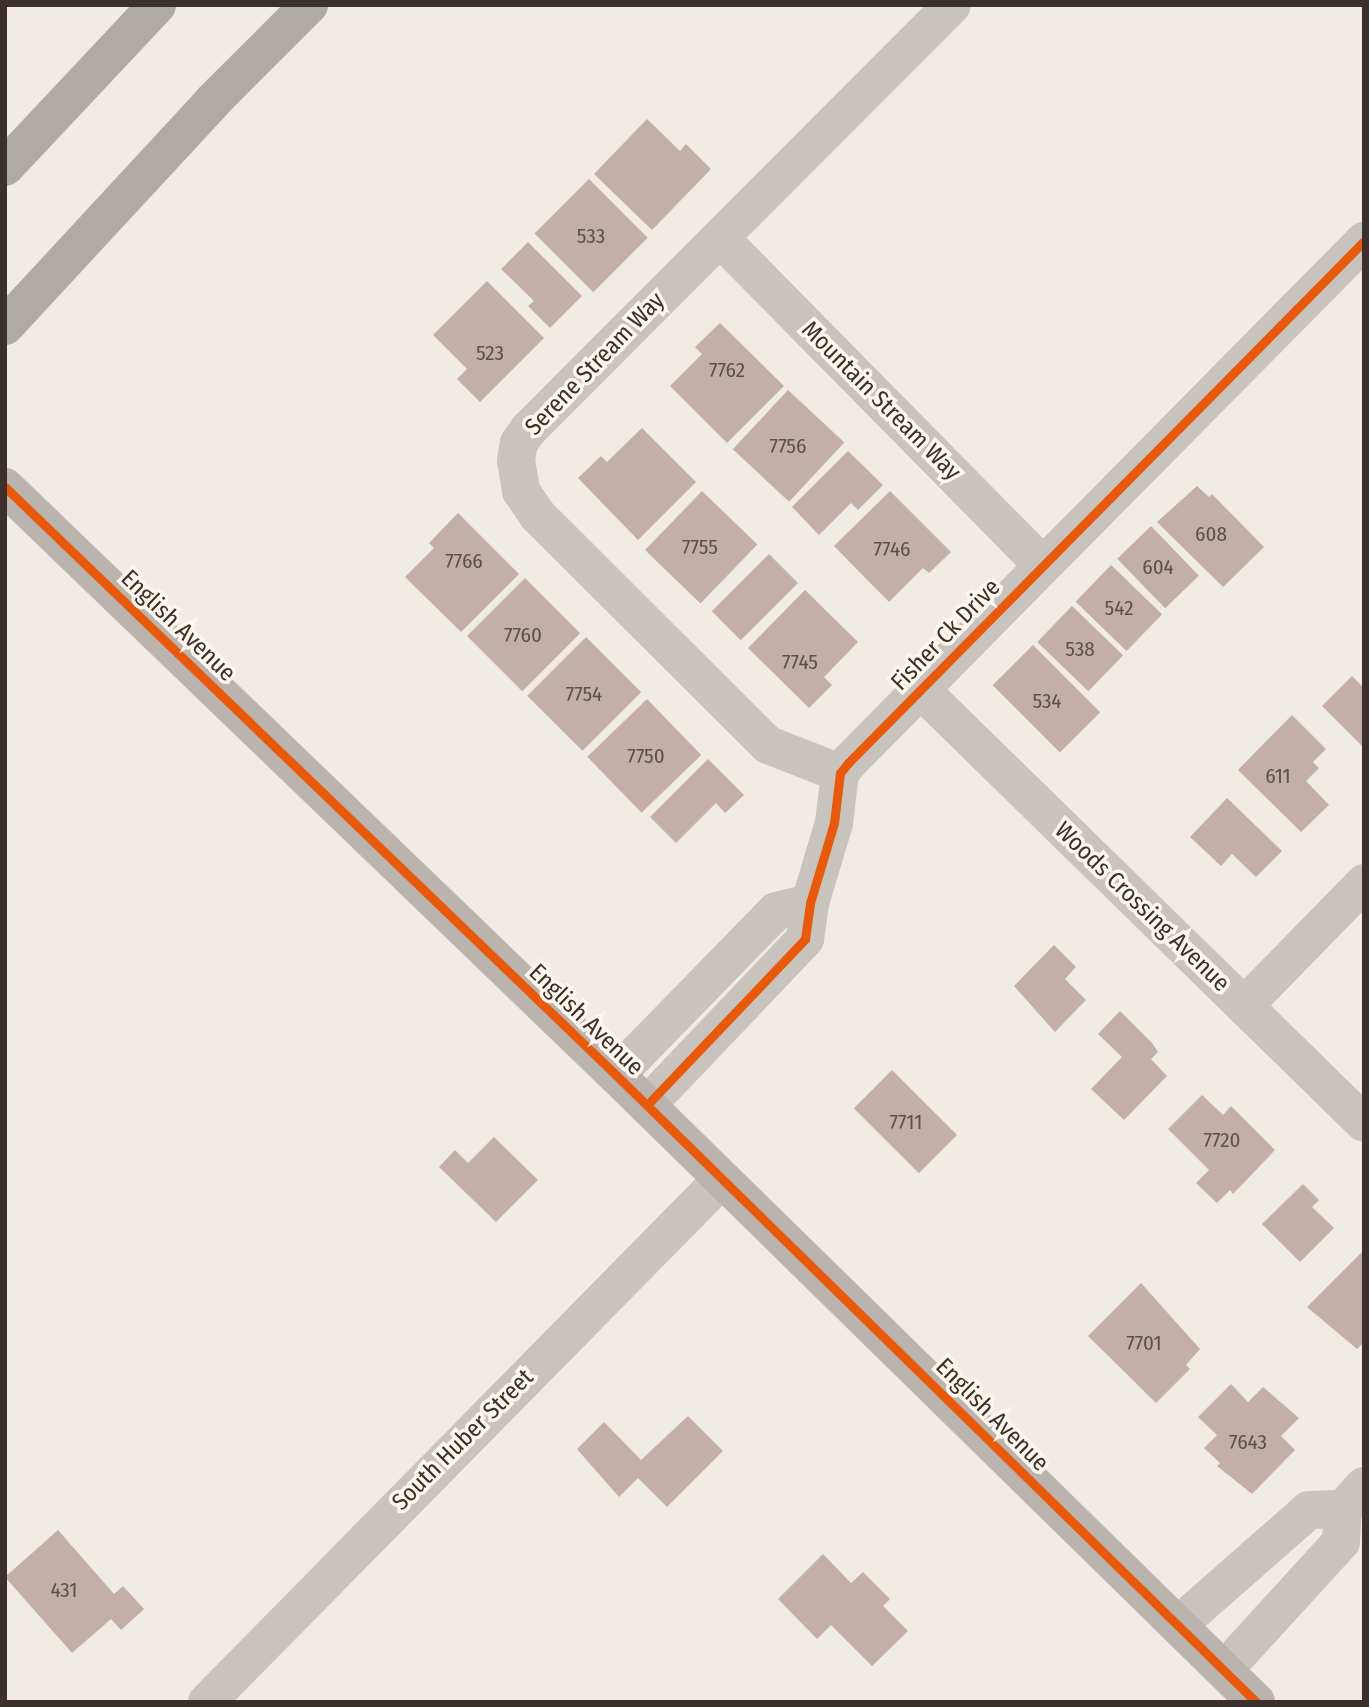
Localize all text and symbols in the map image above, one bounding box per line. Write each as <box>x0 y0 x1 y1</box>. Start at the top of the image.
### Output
house number: 533 <box>577 223 605 249</box>
street label: Serene Stream Way <box>519 286 671 442</box>
street label: Mountain Stream Way <box>796 316 966 486</box>
house number: 523 <box>476 340 504 366</box>
house number: 7762 <box>709 357 745 383</box>
house number: 7756 <box>770 433 806 459</box>
house number: 608 <box>1195 521 1227 547</box>
house number: 7755 <box>682 534 718 560</box>
house number: 7746 <box>874 536 910 562</box>
house number: 7766 <box>445 548 483 574</box>
house number: 604 <box>1142 554 1174 580</box>
street label: English Avenue <box>115 564 241 688</box>
street label: Fisher Ck Drive <box>886 573 1006 697</box>
house number: 542 <box>1105 595 1133 621</box>
house number: 7760 <box>504 622 542 648</box>
house number: 538 <box>1065 636 1095 662</box>
house number: 7745 <box>782 649 818 675</box>
house number: 7754 <box>566 681 602 707</box>
house number: 534 <box>1032 688 1062 714</box>
house number: 7750 <box>627 743 665 769</box>
house number: 611 <box>1265 763 1291 789</box>
street label: Woods Crossing Avenue <box>1049 816 1235 998</box>
street label: English Avenue <box>523 958 649 1082</box>
house number: 7711 <box>890 1109 922 1135</box>
house number: 7720 <box>1203 1127 1241 1153</box>
house number: 7701 <box>1126 1330 1162 1356</box>
street label: English Avenue <box>929 1352 1055 1478</box>
street label: South Huber Street <box>386 1363 540 1517</box>
house number: 7643 <box>1229 1429 1267 1455</box>
house number: 431 <box>50 1577 78 1603</box>

